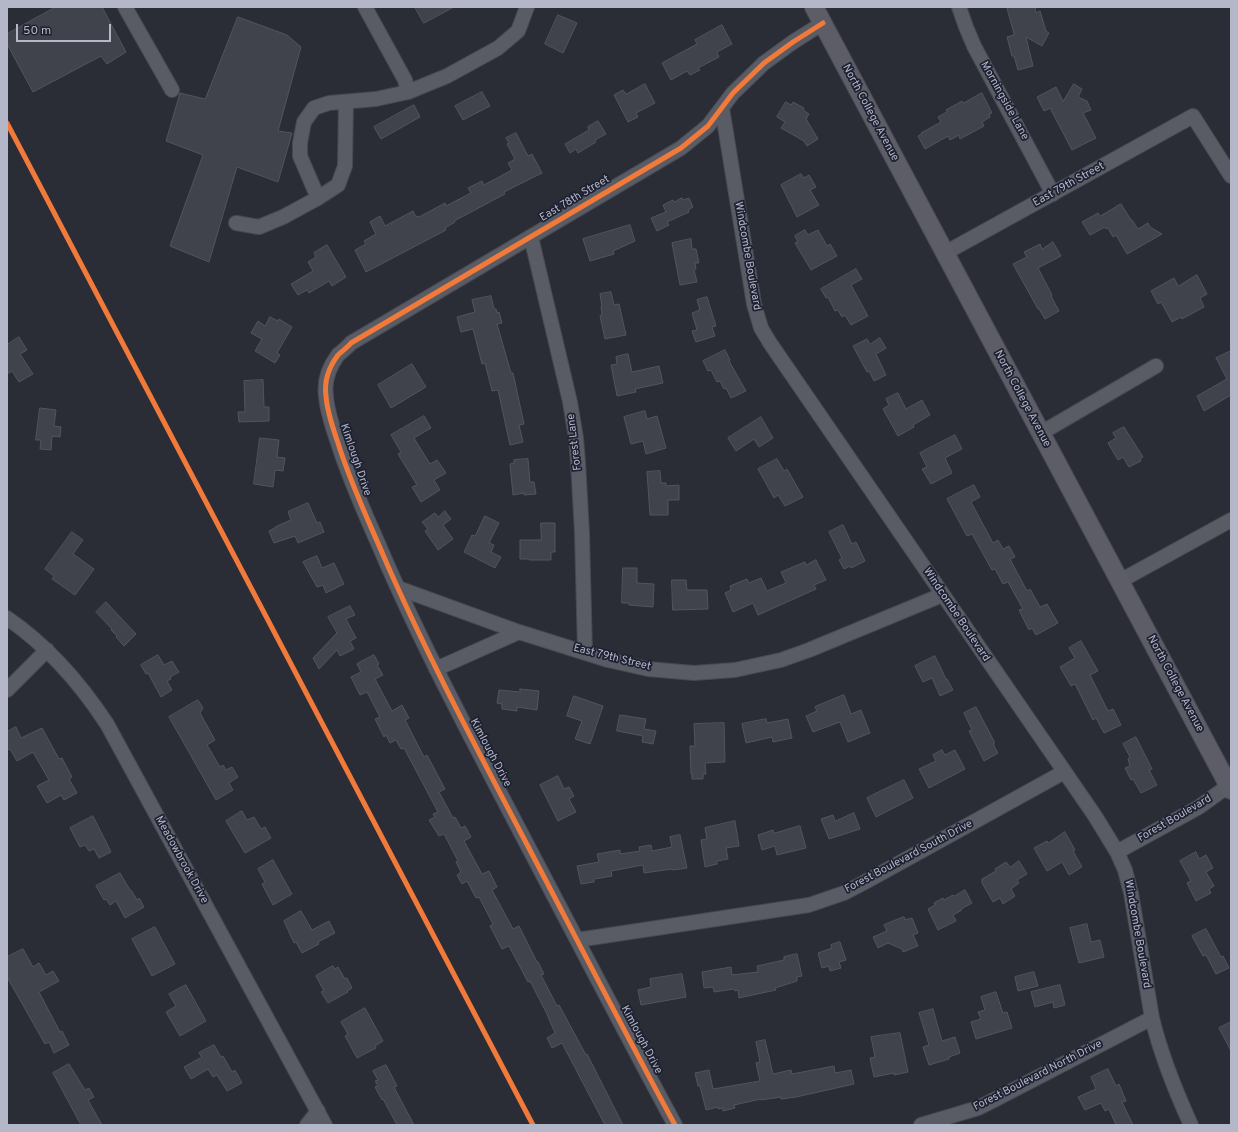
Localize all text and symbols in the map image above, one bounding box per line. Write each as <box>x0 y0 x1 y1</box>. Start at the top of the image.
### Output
scale bar <box>18 16 113 42</box>
text: 50 m <box>23 23 51 39</box>
street label: Morningside Lane <box>977 59 1031 143</box>
street label: North College Avenue <box>839 62 901 164</box>
street label: East 79th Street <box>1031 160 1107 210</box>
street label: East 78th Street <box>538 173 612 225</box>
street label: Windcombe Boulevard <box>731 201 763 311</box>
street label: North College Avenue <box>991 348 1053 450</box>
street label: Forest Lane <box>565 413 585 471</box>
street label: Kimlough Drive <box>336 422 374 498</box>
street label: Windcombe Boulevard <box>920 566 992 664</box>
street label: North College Avenue <box>1144 633 1206 735</box>
street label: East 79th Street <box>572 642 652 674</box>
street label: Kimlough Drive <box>466 717 514 789</box>
street label: Forest Boulevard <box>1136 793 1214 845</box>
street label: Meadowbrook Drive <box>152 814 210 906</box>
street label: Forest Boulevard South Drive <box>843 818 975 896</box>
street label: Windcombe Boulevard <box>1121 879 1153 989</box>
street label: Kimlough Drive <box>617 1004 665 1076</box>
street label: Forest Boulevard North Drive <box>972 1038 1104 1114</box>

